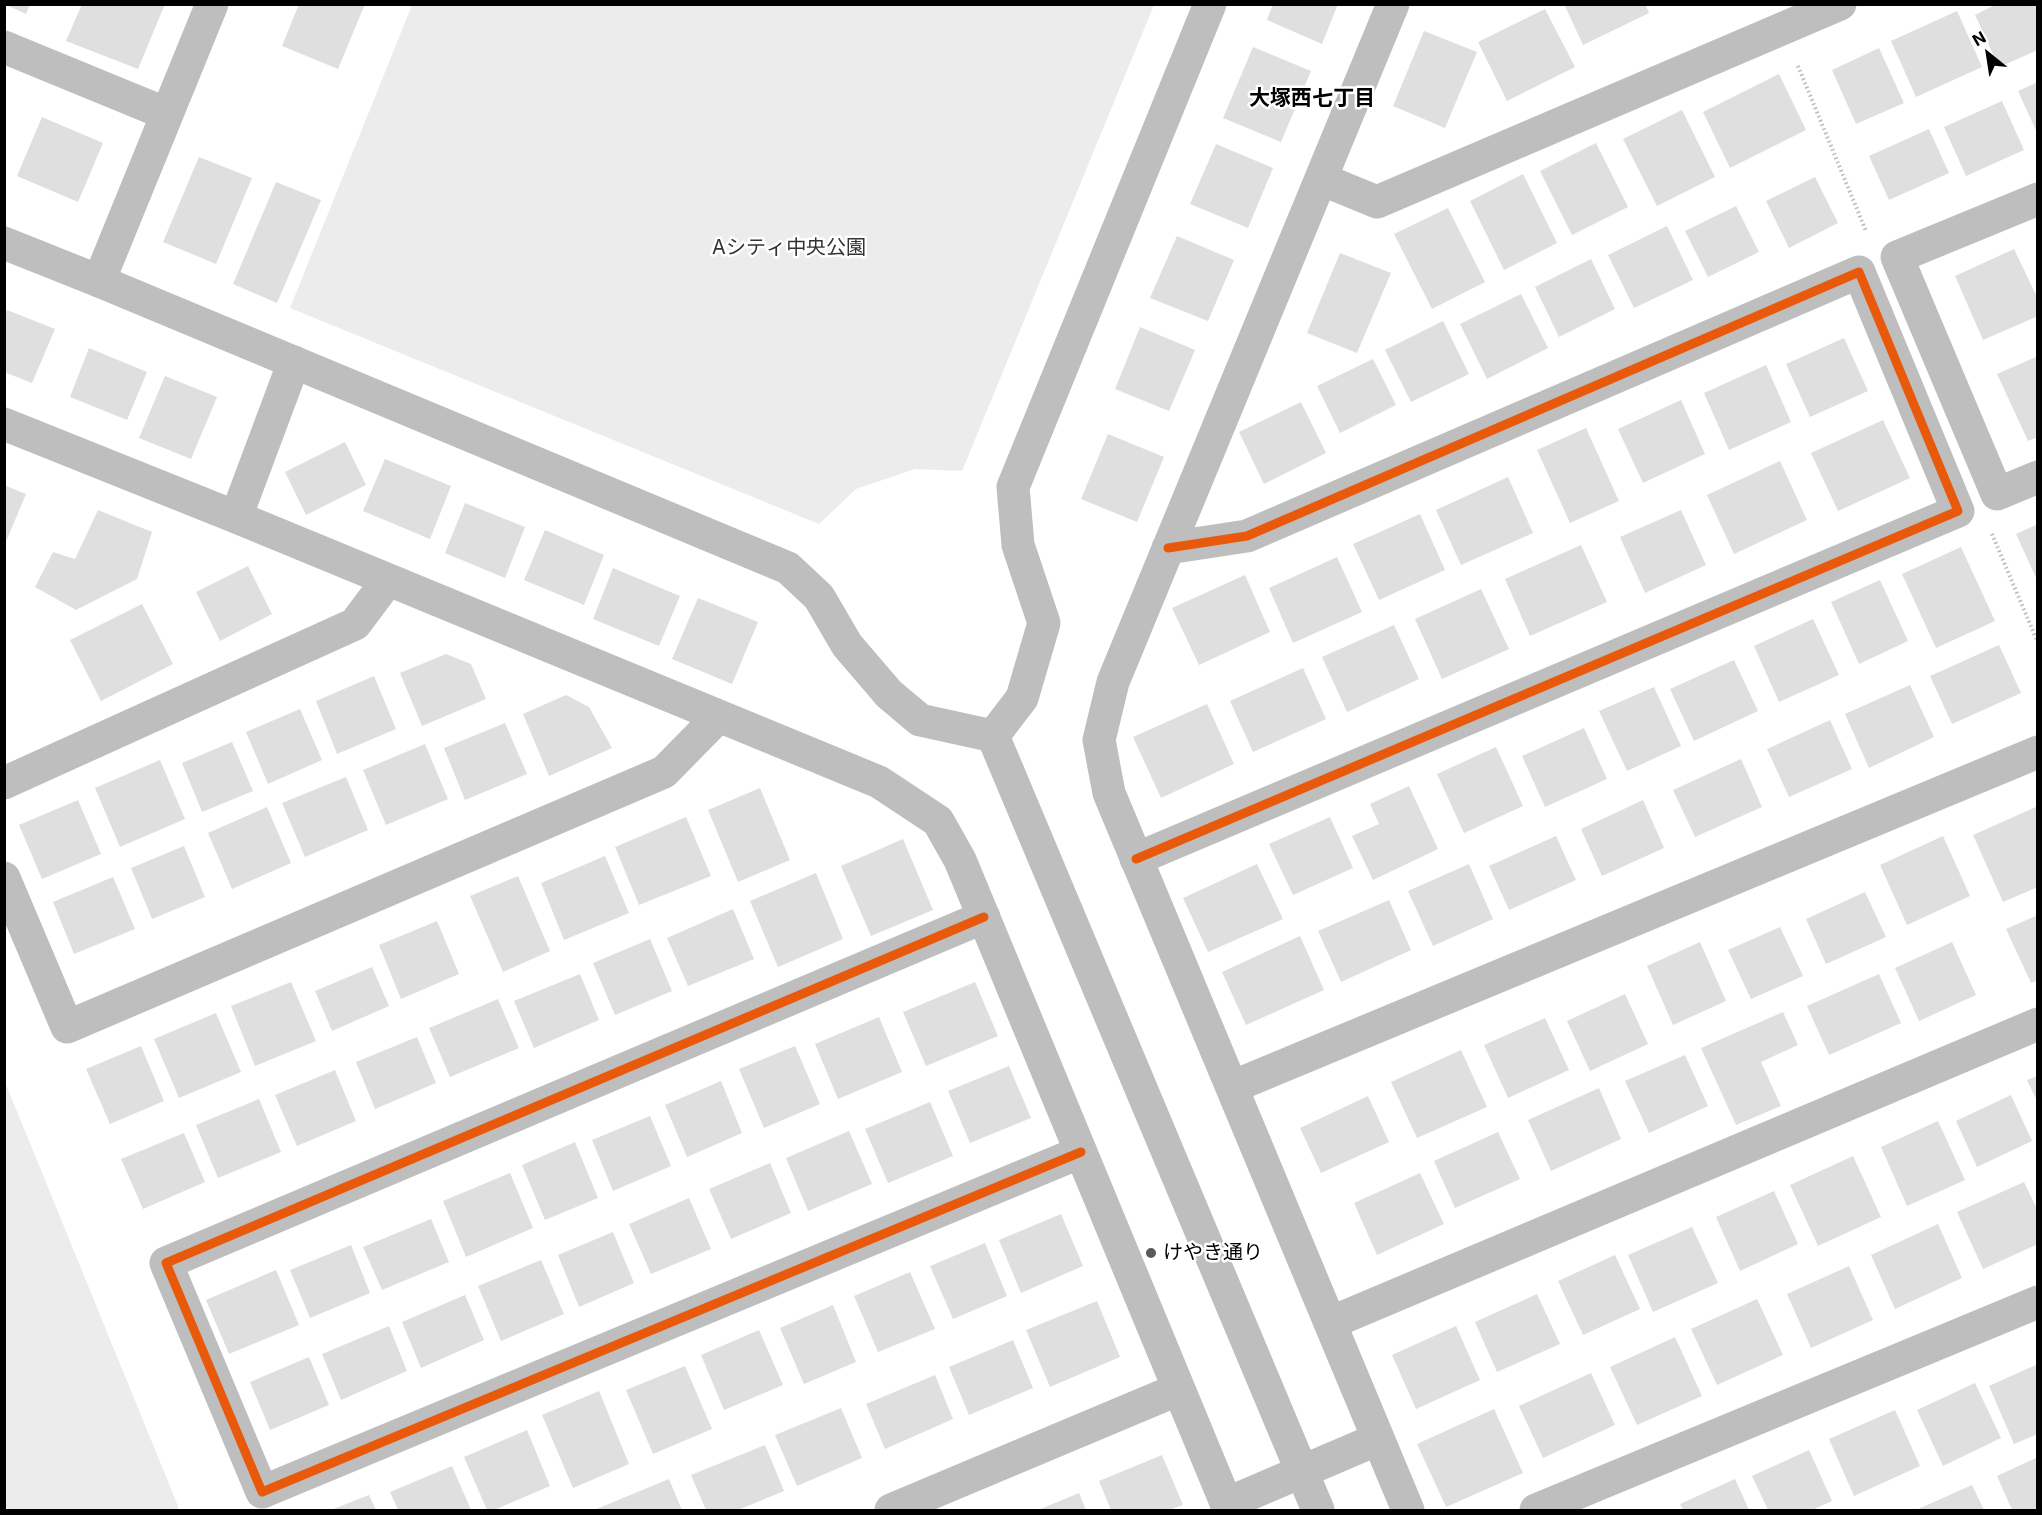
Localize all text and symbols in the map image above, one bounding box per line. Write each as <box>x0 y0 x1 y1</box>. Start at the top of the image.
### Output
north arrow <box>1958 24 2018 84</box>
text: N <box>1969 27 1989 50</box>
district label: 大塚西七丁目 <box>1249 86 1375 112</box>
park label: Aシティ中央公園 <box>712 236 866 260</box>
place label: けやき通り <box>1163 1241 1263 1265</box>
marker: けやき通り <box>1144 1246 1158 1260</box>

